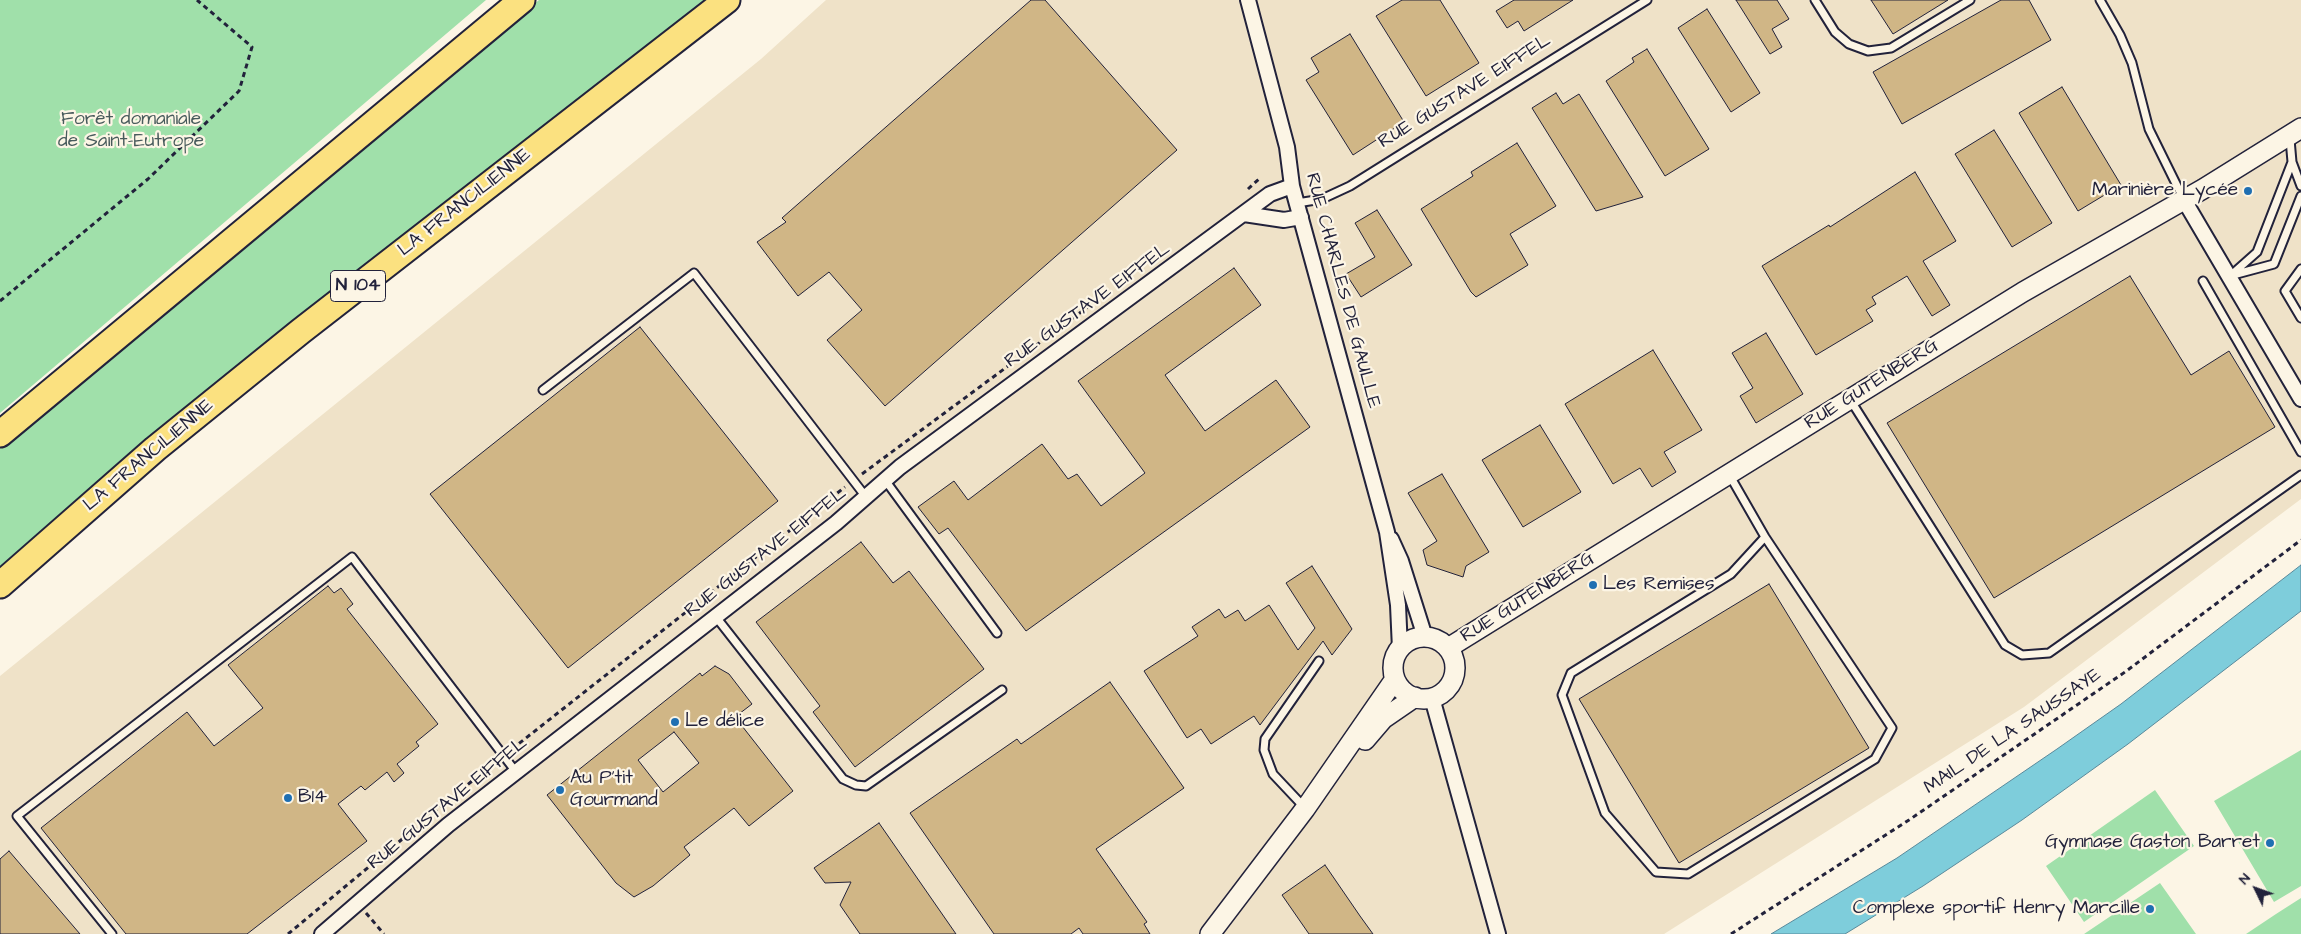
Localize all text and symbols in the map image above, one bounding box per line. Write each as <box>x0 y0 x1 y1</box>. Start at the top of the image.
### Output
street label: RUE GUSTAVE EIFFEL <box>1375 30 1555 154</box>
park label: Forêt domaniale de Saint-Eutrope <box>58 109 204 153</box>
street label: LA FRANCILIENNE <box>394 144 536 262</box>
street label: RUE CHARLES DE GAULLE <box>1300 171 1384 411</box>
place label: Marinière Lycée <box>2092 180 2238 202</box>
marker: Marinière Lycée <box>2242 185 2254 197</box>
street label: RUE GUSTAVE EIFFEL <box>1001 238 1175 374</box>
road number: N 104 <box>330 270 386 302</box>
street label: RUE GUTENBERG <box>1801 335 1943 435</box>
street label: LA FRANCILIENNE <box>79 395 219 517</box>
street label: RUE GUSTAVE EIFFEL <box>681 483 851 623</box>
street label: RUE GUTENBERG <box>1457 548 1599 648</box>
place label: Les Remises <box>1603 574 1714 596</box>
marker: Les Remises <box>1587 579 1599 591</box>
street label: MAIL DE LA SAUSSAYE <box>1920 664 2106 800</box>
place label: Le délice <box>685 711 764 733</box>
marker: Le délice <box>669 716 681 728</box>
street label: RUE GUSTAVE EIFFEL <box>364 733 532 875</box>
place label: Au P'tit Gourmand <box>570 768 658 812</box>
marker: Au P'tit Gourmand <box>554 784 566 796</box>
place label: B14 <box>298 787 327 809</box>
marker: B14 <box>282 792 294 804</box>
place label: Gymnase Gaston Barret <box>2045 832 2260 854</box>
marker: Gymnase Gaston Barret <box>2264 837 2276 849</box>
north arrow <box>2231 864 2281 914</box>
text: N <box>2234 869 2255 889</box>
place label: Complexe sportif Henry Marcille <box>1853 898 2140 920</box>
marker: Complexe sportif Henry Marcille <box>2144 903 2156 915</box>

